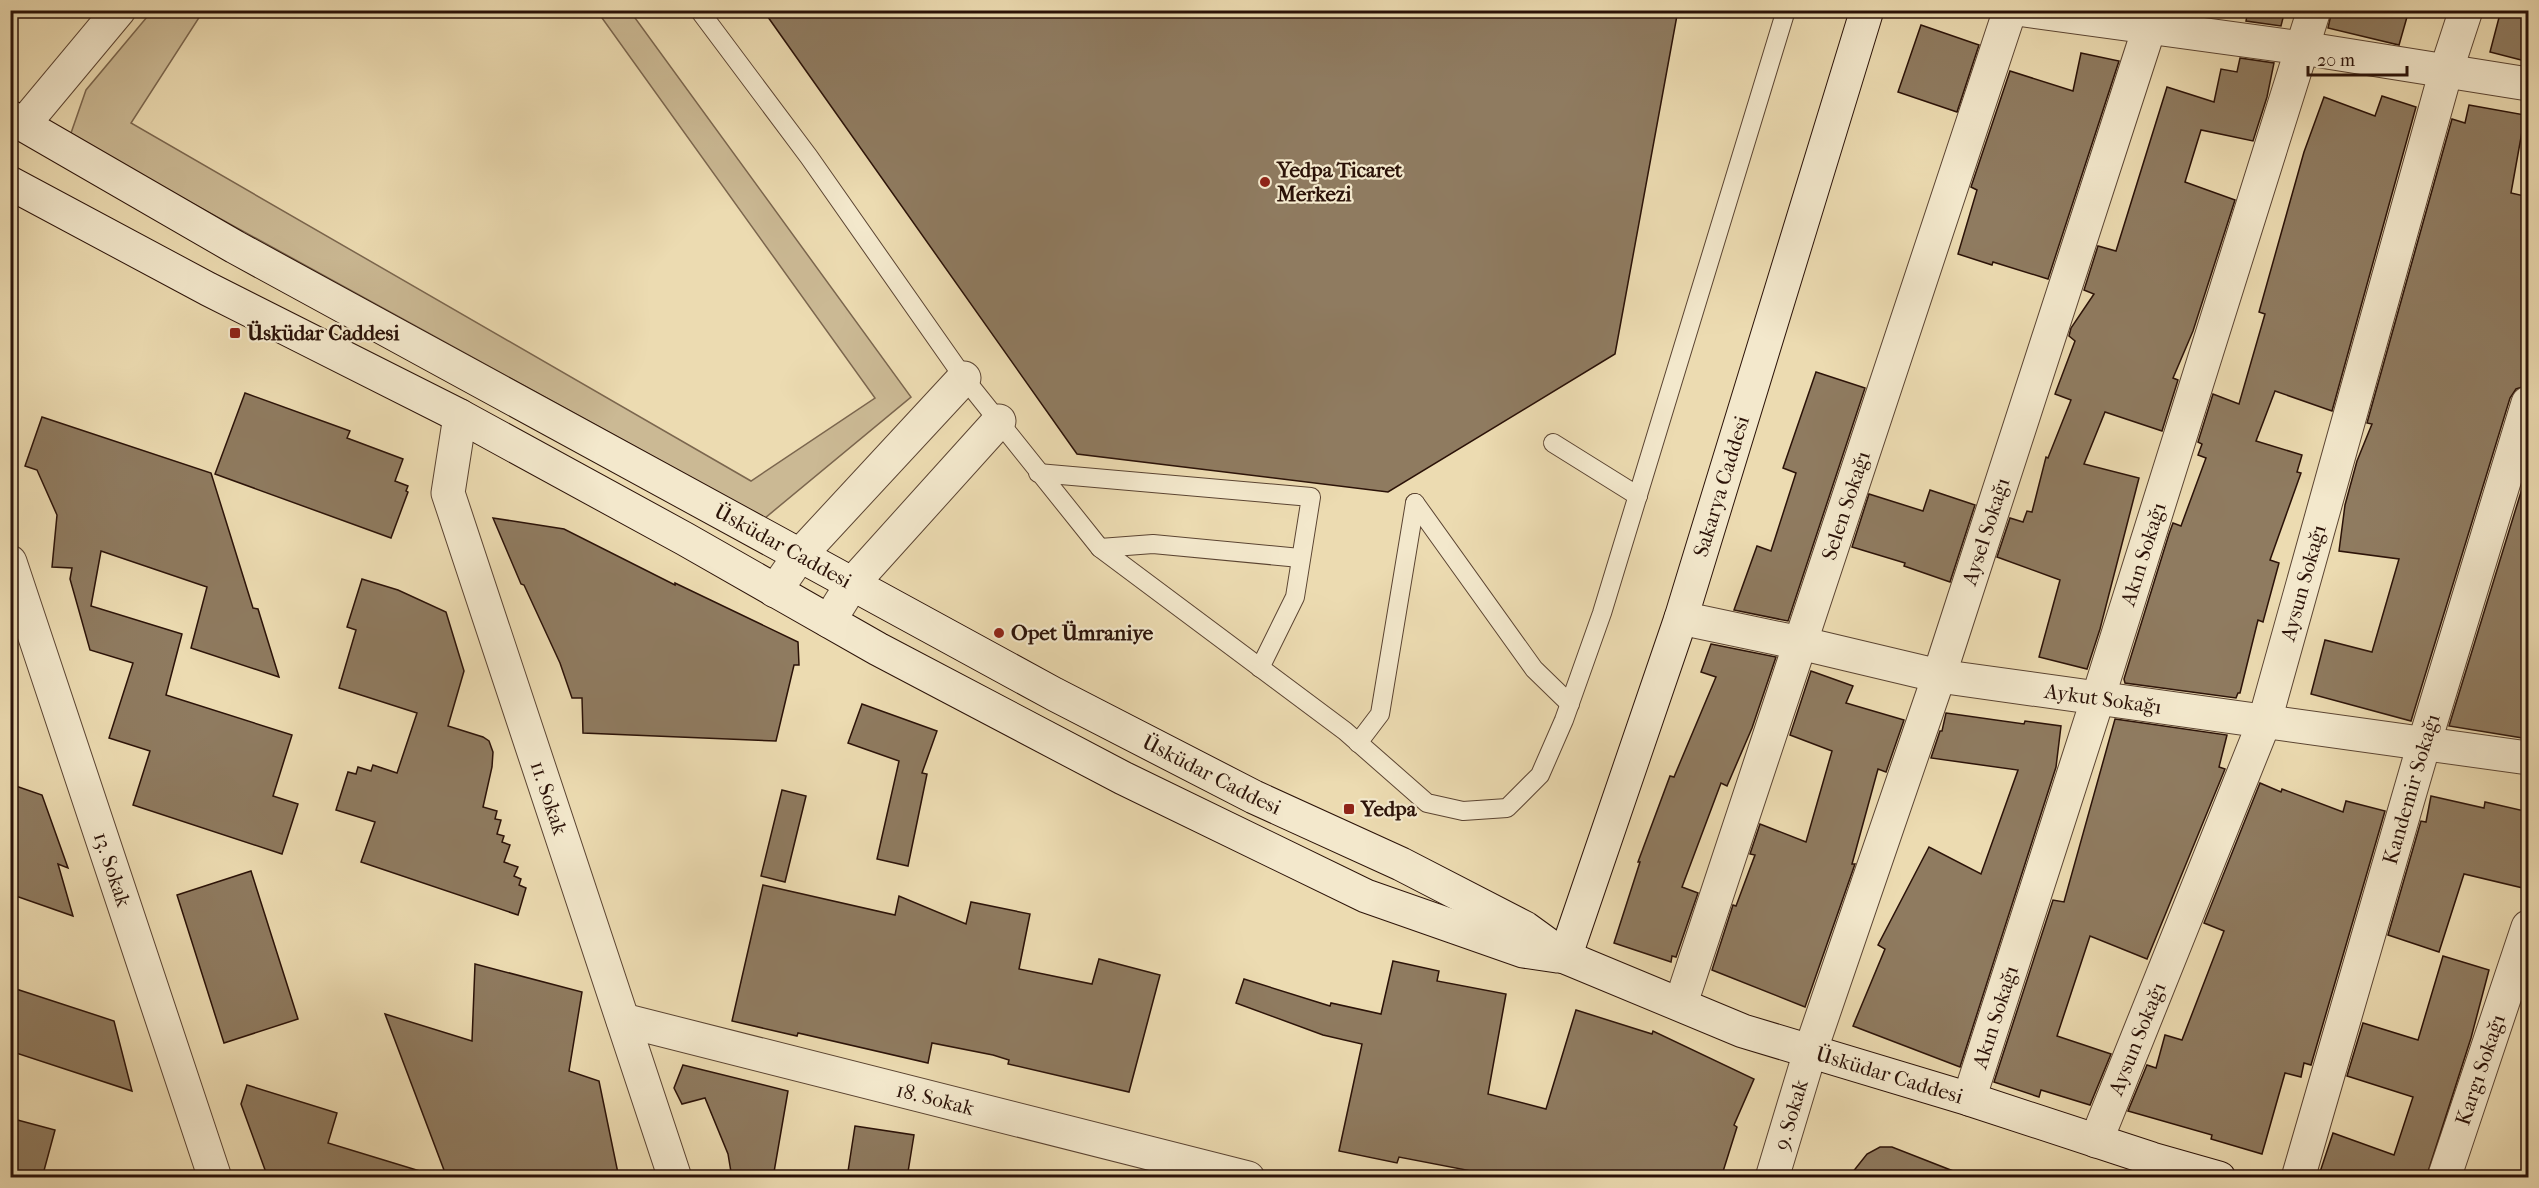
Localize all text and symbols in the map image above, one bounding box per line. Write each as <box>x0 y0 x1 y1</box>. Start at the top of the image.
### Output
scale bar <box>2308 39 2407 77</box>
text: 20 m <box>2317 50 2355 71</box>
place label: Yedpa Ticaret Merkezi <box>1276 158 1403 206</box>
marker: Yedpa Ticaret Merkezi <box>1258 175 1272 189</box>
place label: Üsküdar Caddesi <box>246 320 400 345</box>
marker: Üsküdar Caddesi <box>228 326 242 340</box>
street label: Sakarya Caddesi <box>1688 413 1754 560</box>
street label: Selen Sokağı <box>1817 448 1875 563</box>
street label: Aysel Sokağı <box>1957 475 2014 589</box>
street label: Üsküdar Caddesi <box>710 499 856 593</box>
street label: Akın Sokağı <box>2115 500 2171 610</box>
street label: Aysun Sokağı <box>2275 522 2331 645</box>
place label: Opet Ümraniye <box>1011 620 1154 645</box>
marker: Opet Ümraniye <box>992 626 1006 640</box>
street label: Aykut Sokağı <box>2042 679 2163 719</box>
street label: Kandemir Sokağı <box>2378 711 2444 867</box>
street label: Üsküdar Caddesi <box>1138 730 1285 820</box>
street label: 11. Sokak <box>526 758 572 838</box>
place label: Yedpa <box>1360 797 1418 821</box>
marker: Yedpa <box>1342 802 1356 816</box>
street label: 13. Sokak <box>89 829 136 910</box>
street label: Akın Sokağı <box>1967 963 2023 1073</box>
street label: Aysun Sokağı <box>2103 979 2170 1100</box>
street label: Kargı Sokağı <box>2450 1011 2510 1128</box>
street label: Üsküdar Caddesi <box>1813 1042 1966 1108</box>
street label: 9. Sokak <box>1769 1077 1813 1153</box>
street label: 18. Sokak <box>894 1078 977 1120</box>

